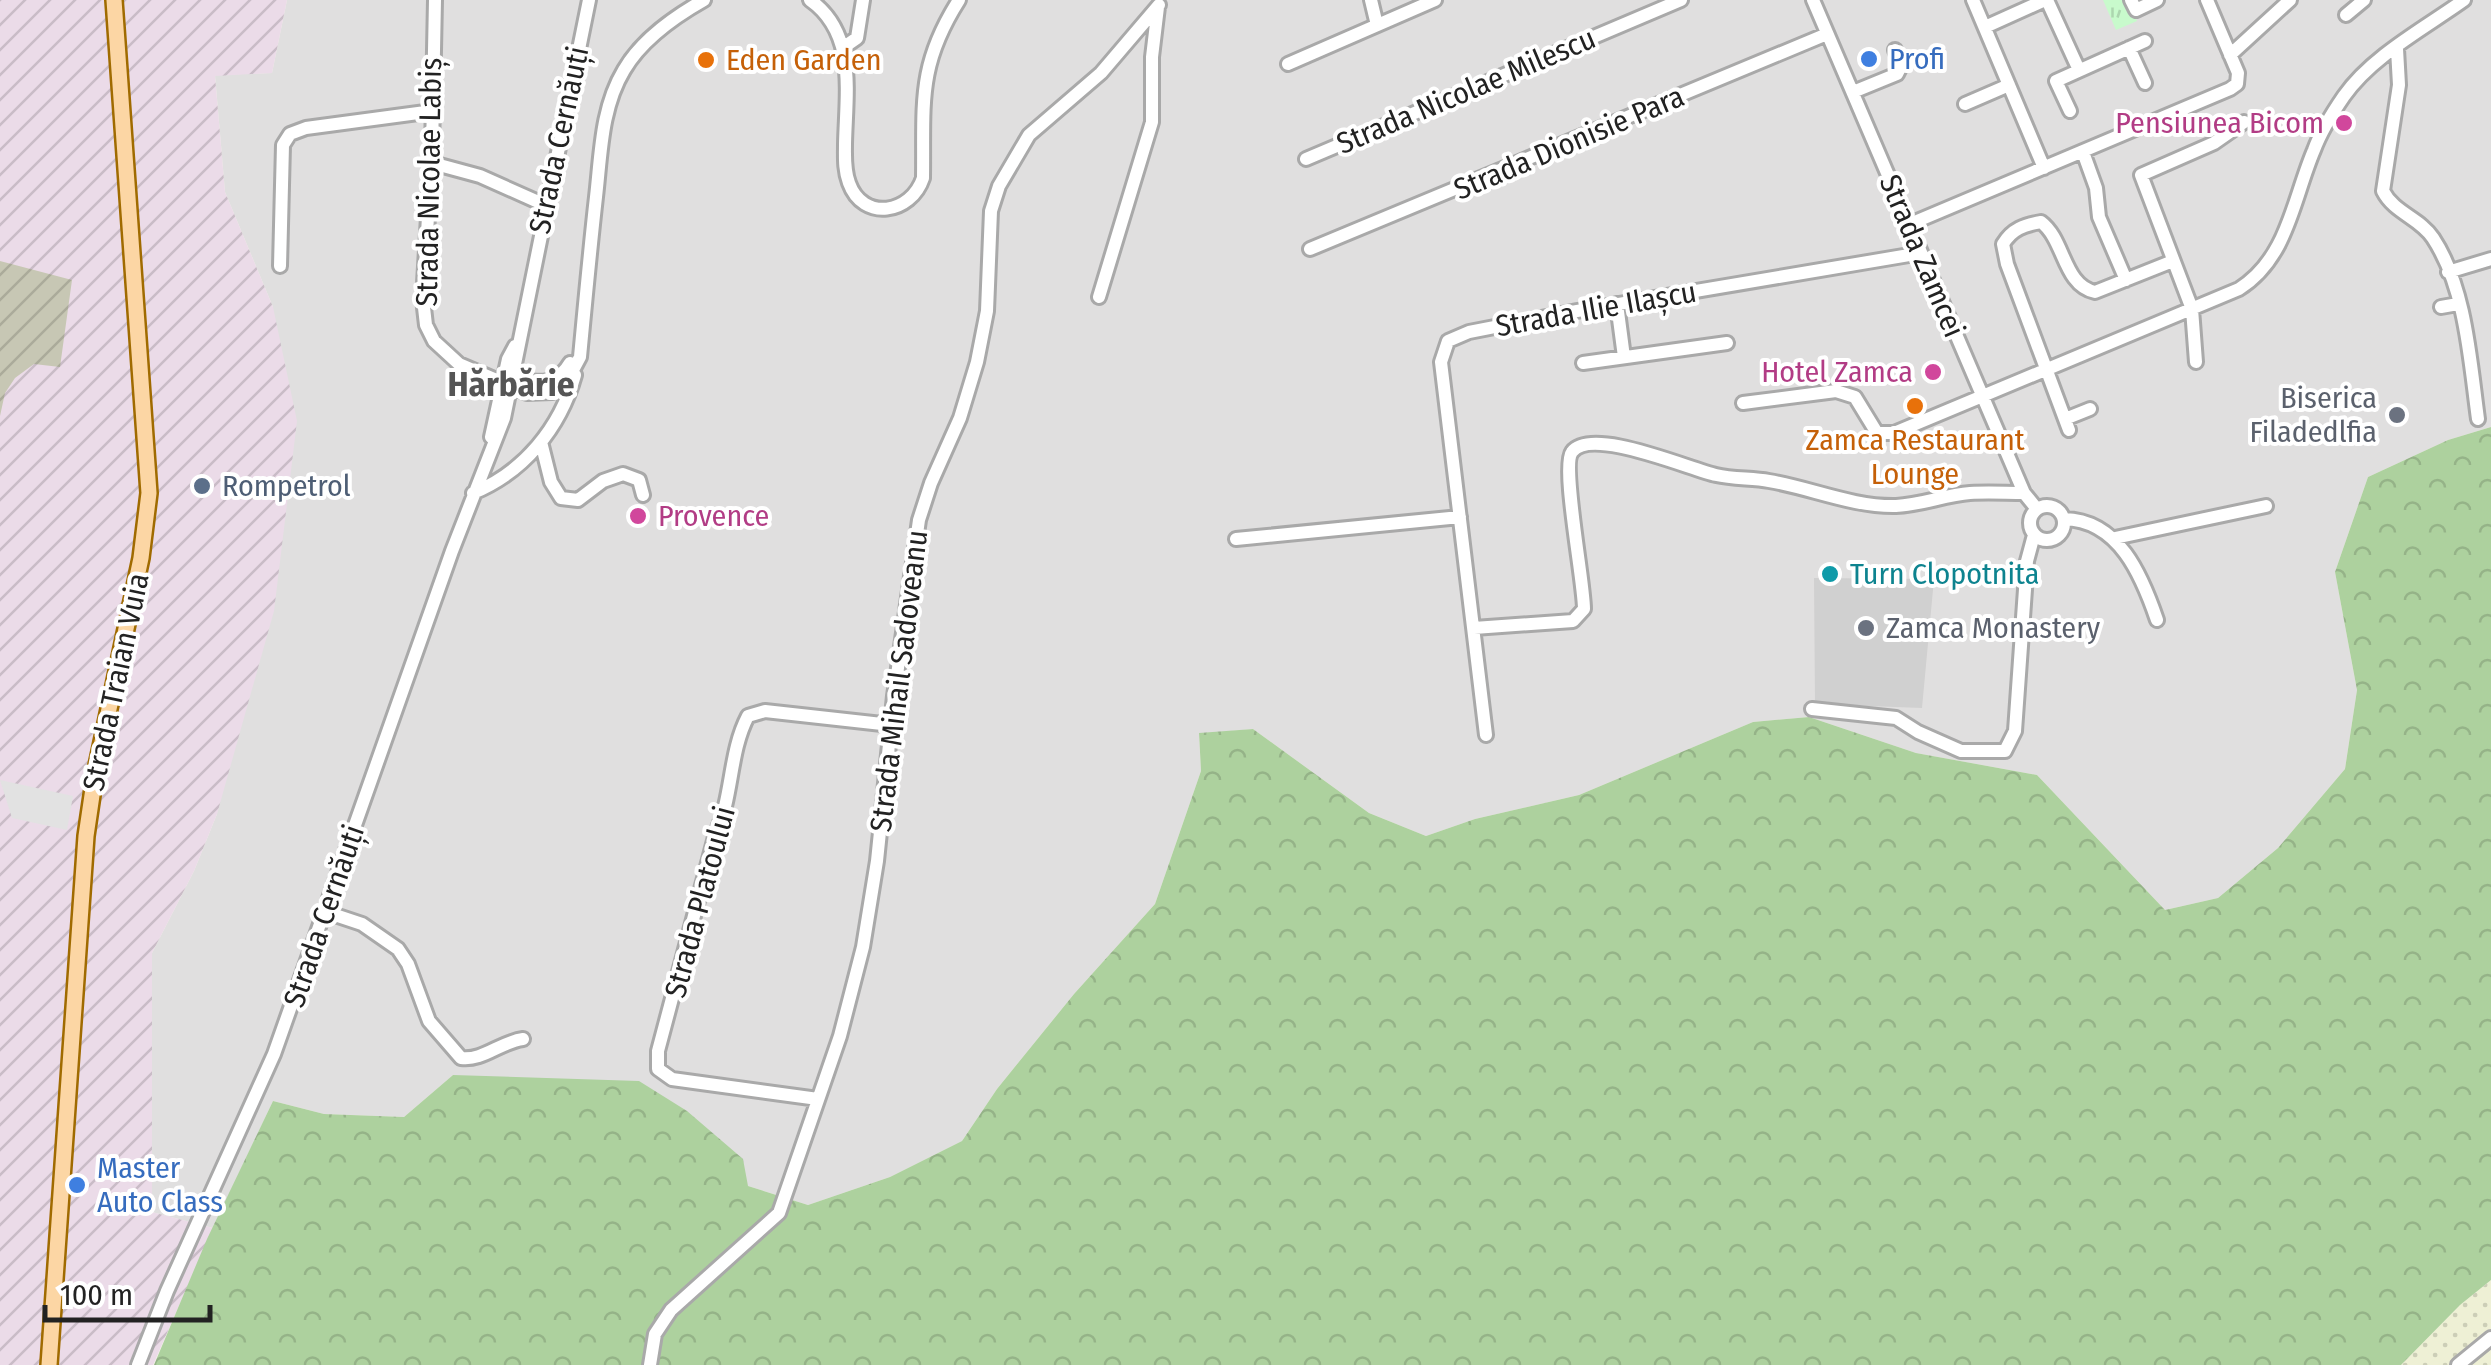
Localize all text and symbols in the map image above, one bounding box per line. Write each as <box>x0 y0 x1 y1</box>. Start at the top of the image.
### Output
street label: Strada Nicolae Milescu <box>1331 20 1601 162</box>
place label: Profi <box>1889 41 1945 77</box>
place label: Eden Garden <box>726 42 881 78</box>
street label: Strada Cernăuți <box>522 43 597 237</box>
marker: Profi <box>1858 48 1880 70</box>
marker: Eden Garden <box>695 49 717 71</box>
street label: Strada Nicolae Labiș <box>409 57 450 307</box>
street label: Strada Dionisie Para <box>1449 78 1689 208</box>
place label: Pensiunea Bicom <box>2115 105 2324 141</box>
marker: Pensiunea Bicom <box>2333 112 2355 134</box>
street label: Strada Zamcei <box>1872 169 1972 343</box>
street label: Strada Ilie Ilașcu <box>1493 274 1699 345</box>
place label: Hotel Zamca <box>1761 354 1913 390</box>
marker: Hotel Zamca <box>1922 361 1944 383</box>
district label: Hărbărie <box>447 363 575 405</box>
place label: Biserica Filadedlfia <box>2250 380 2377 450</box>
marker: Zamca Restaurant Lounge <box>1904 395 1926 417</box>
marker: Biserica Filadedlfia <box>2386 404 2408 426</box>
place label: Zamca Restaurant Lounge <box>1805 422 2025 492</box>
place label: Rompetrol <box>222 468 351 504</box>
marker: Rompetrol <box>191 475 213 497</box>
place label: Provence <box>658 498 769 534</box>
marker: Provence <box>627 505 649 527</box>
street label: Strada Mihail Sadoveanu <box>863 528 935 834</box>
place label: Turn Clopotnita <box>1850 556 2039 592</box>
marker: Turn Clopotnita <box>1819 563 1841 585</box>
street label: Strada Traian Vuia <box>75 570 157 794</box>
place label: Zamca Monastery <box>1886 610 2101 646</box>
marker: Zamca Monastery <box>1855 617 1877 639</box>
street label: Strada Platoului <box>657 802 743 1002</box>
street label: Strada Cernăuți <box>276 820 373 1012</box>
place label: Master Auto Class <box>97 1150 223 1220</box>
marker: Master Auto Class <box>66 1174 88 1196</box>
scale bar <box>45 1260 210 1322</box>
text: 100 m <box>60 1277 133 1313</box>

